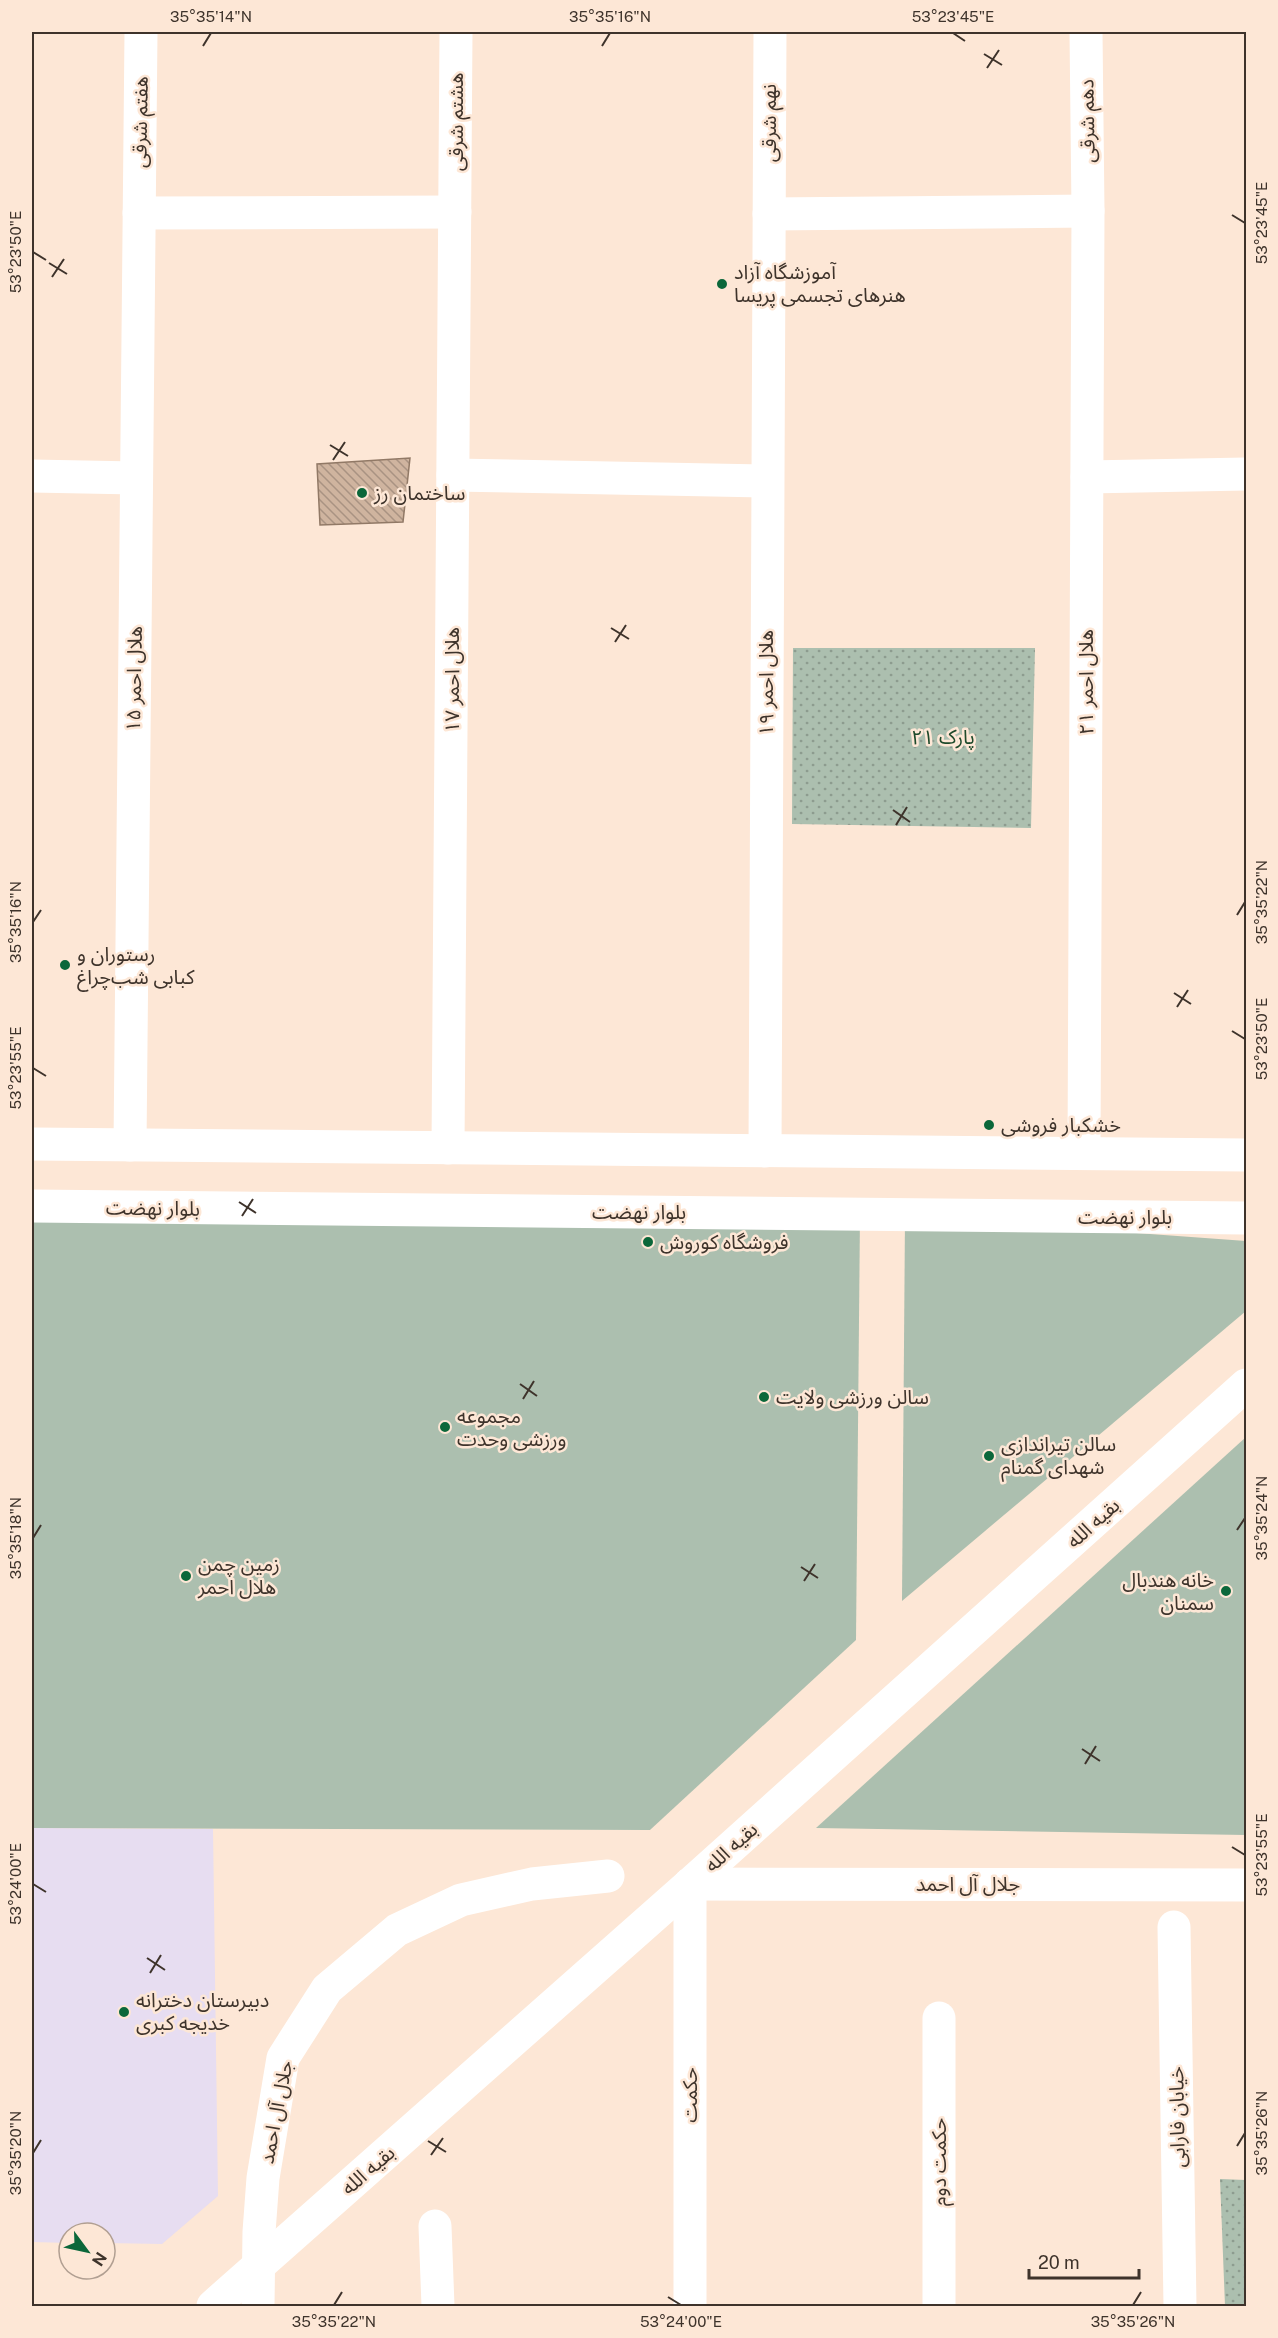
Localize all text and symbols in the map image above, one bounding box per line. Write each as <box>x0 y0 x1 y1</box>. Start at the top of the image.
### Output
text: 35°35'14"N <box>170 8 252 25</box>
text: 35°35'16"N <box>569 8 651 25</box>
text: 53°23'45"E <box>912 8 994 25</box>
street label: هشتم شرقی <box>444 73 471 171</box>
street label: هفتم شرقی <box>127 76 156 168</box>
street label: دهم شرقی <box>1074 79 1103 163</box>
street label: نهم شرقی <box>757 84 784 162</box>
text: 53°23'45"E <box>1253 182 1270 264</box>
text: 53°23'50"E <box>7 211 24 293</box>
place label: آموزشگاه آزاد هنرهای تجسمی پریسا <box>734 260 906 308</box>
marker: آموزشگاه آزاد هنرهای تجسمی پریسا <box>715 277 729 291</box>
place label: ساختمان رز <box>373 481 465 505</box>
marker: ساختمان رز <box>355 486 369 500</box>
street label: هلال احمر ۱۵ <box>121 626 147 732</box>
street label: هلال احمر ۱۷ <box>440 627 464 733</box>
street label: هلال احمر ۲۱ <box>1074 629 1098 735</box>
street label: هلال احمر ۱۹ <box>754 630 778 736</box>
park label: پارک ۲۱ <box>911 725 975 750</box>
text: 35°35'22"N <box>1253 860 1270 944</box>
text: 35°35'16"N <box>7 881 24 963</box>
place label: رستوران و کبابی شب‌چراغ <box>77 942 195 992</box>
marker: رستوران و کبابی شب‌چراغ <box>58 958 72 972</box>
text: 53°23'50"E <box>1253 998 1270 1080</box>
text: 53°23'55"E <box>7 1026 24 1110</box>
place label: خشکبار فروشی <box>1001 1113 1121 1137</box>
marker: خشکبار فروشی <box>982 1118 996 1132</box>
street label: بلوار نهضت <box>106 1195 200 1221</box>
street label: بلوار نهضت <box>592 1200 686 1224</box>
street label: بلوار نهضت <box>1078 1205 1172 1229</box>
place label: فروشگاه کوروش <box>660 1230 789 1254</box>
marker: فروشگاه کوروش <box>641 1235 655 1249</box>
place label: سالن ورزشی ولایت <box>776 1385 929 1409</box>
marker: سالن ورزشی ولایت <box>757 1390 771 1404</box>
place label: مجموعه ورزشی وحدت <box>457 1404 567 1451</box>
marker: مجموعه ورزشی وحدت <box>438 1420 452 1434</box>
place label: سالن تیراندازی شهدای گمنام <box>1001 1432 1116 1482</box>
marker: سالن تیراندازی شهدای گمنام <box>982 1449 996 1463</box>
text: 35°35'24"N <box>1253 1476 1270 1560</box>
street label: بقیه الله <box>1062 1493 1124 1553</box>
text: 35°35'18"N <box>7 1497 24 1579</box>
place label: زمین چمن هلال احمر <box>197 1552 280 1599</box>
place label: خانه هندبال سمنان <box>1122 1568 1214 1615</box>
marker: زمین چمن هلال احمر <box>179 1569 193 1583</box>
marker: خانه هندبال سمنان <box>1219 1584 1233 1598</box>
text: 53°23'55"E <box>1253 1813 1270 1897</box>
street label: بقیه الله <box>700 1817 762 1877</box>
text: 53°24'00"E <box>7 1843 24 1925</box>
street label: جلال آل احمد <box>916 1872 1020 1896</box>
place label: دبیرستان دخترانه خدیجه کبری <box>136 1988 269 2035</box>
marker: دبیرستان دخترانه خدیجه کبری <box>117 2005 131 2019</box>
street label: جلال آل احمد <box>254 2058 298 2166</box>
street label: خیابان فارابی <box>1164 2066 1190 2168</box>
street label: حکمت <box>678 2067 702 2123</box>
text: 35°35'26"N <box>1253 2091 1270 2175</box>
text: 35°35'20"N <box>7 2111 24 2195</box>
street label: حکمت دوم <box>927 2118 954 2206</box>
street label: بقیه الله <box>336 2140 400 2200</box>
north arrow <box>57 2221 117 2281</box>
scale bar <box>1029 2242 1138 2280</box>
text: N <box>88 2248 111 2269</box>
text: 20 m <box>1038 2252 1080 2273</box>
text: 35°35'22"N <box>292 2313 376 2330</box>
text: 53°24'00"E <box>640 2313 722 2330</box>
text: 35°35'26"N <box>1091 2313 1175 2330</box>

